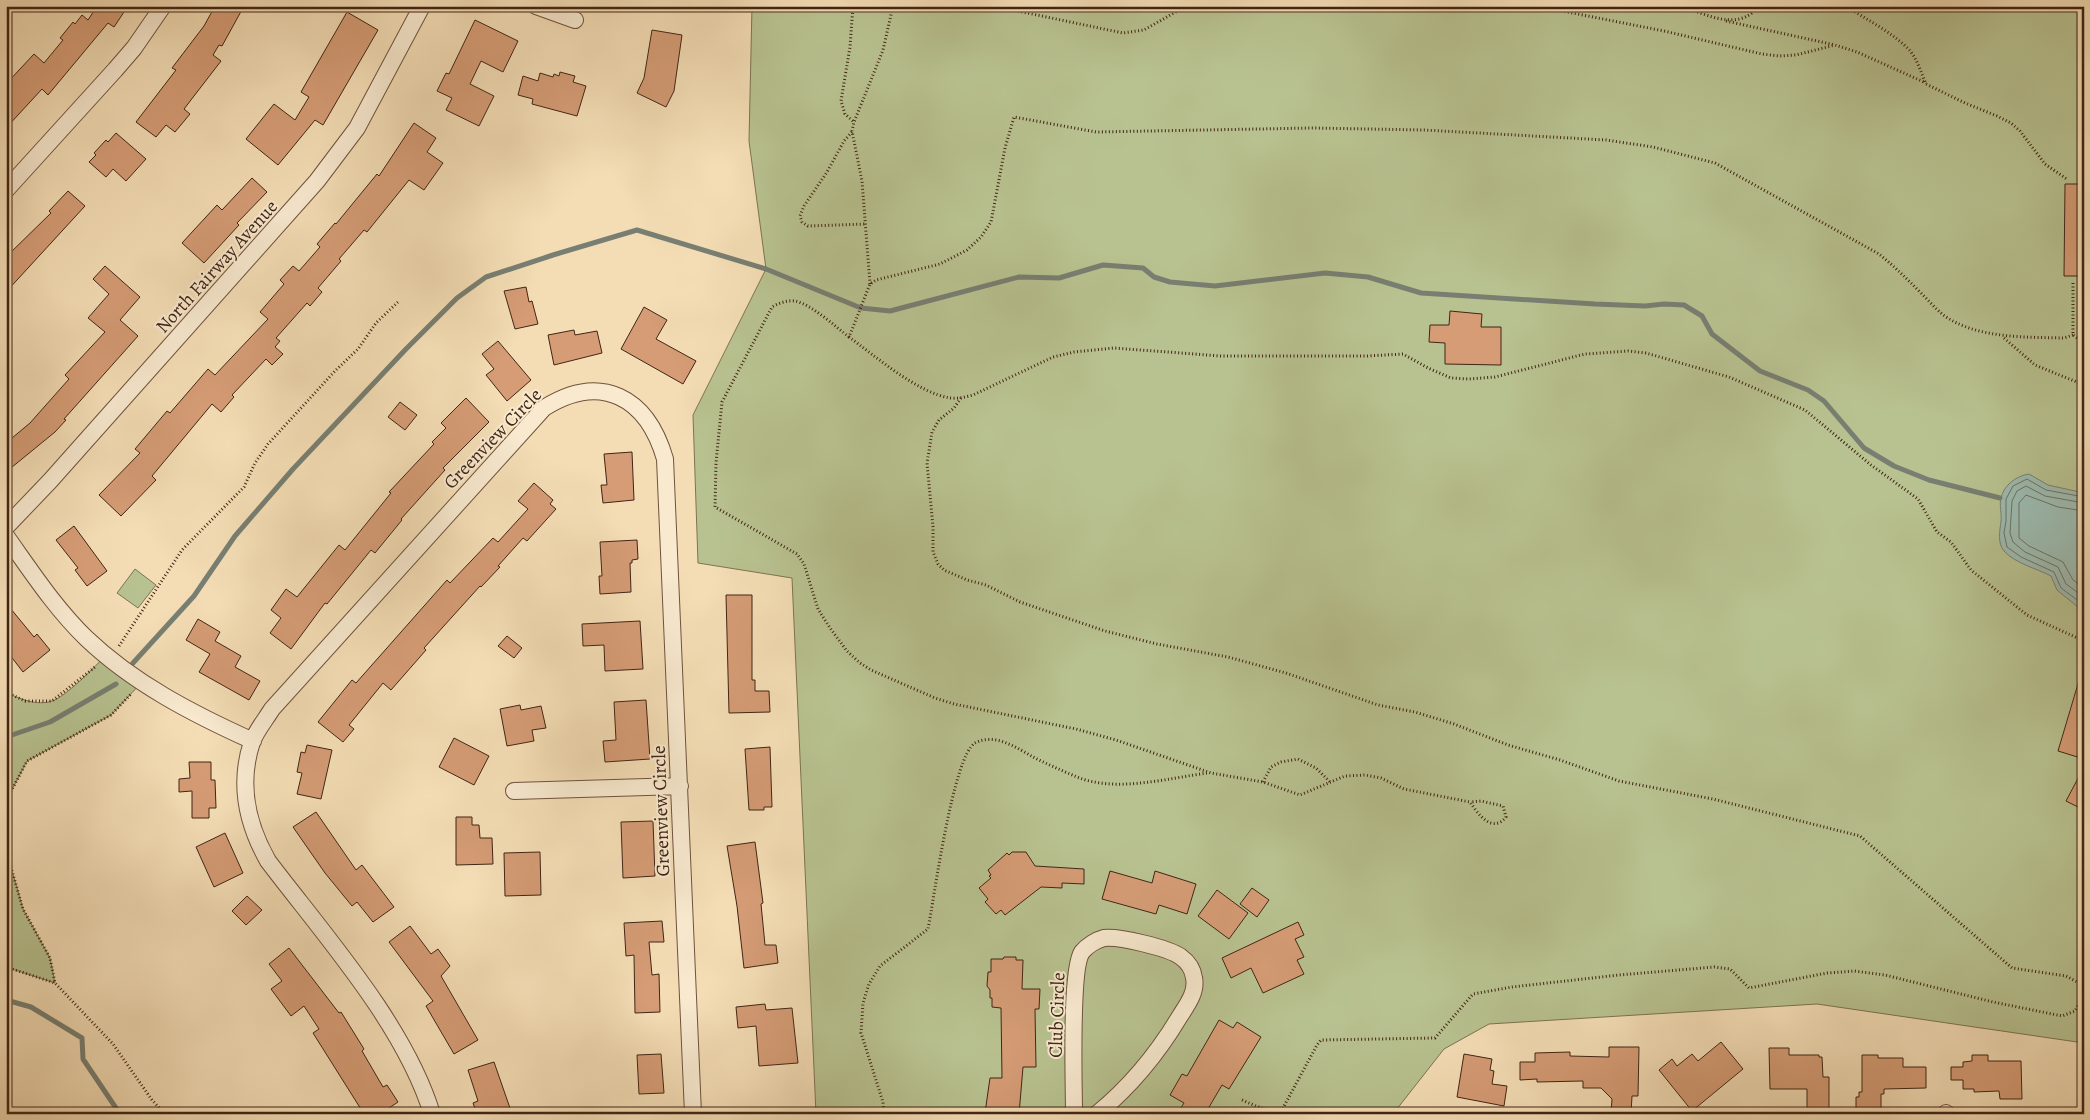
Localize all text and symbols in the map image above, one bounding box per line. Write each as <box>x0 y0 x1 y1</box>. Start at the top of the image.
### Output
street label: North Fairway Avenue <box>150 194 284 339</box>
street label: Greenview Circle <box>438 383 548 495</box>
street label: Greenview Circle <box>646 745 676 877</box>
street label: Club Circle <box>1043 972 1071 1058</box>

